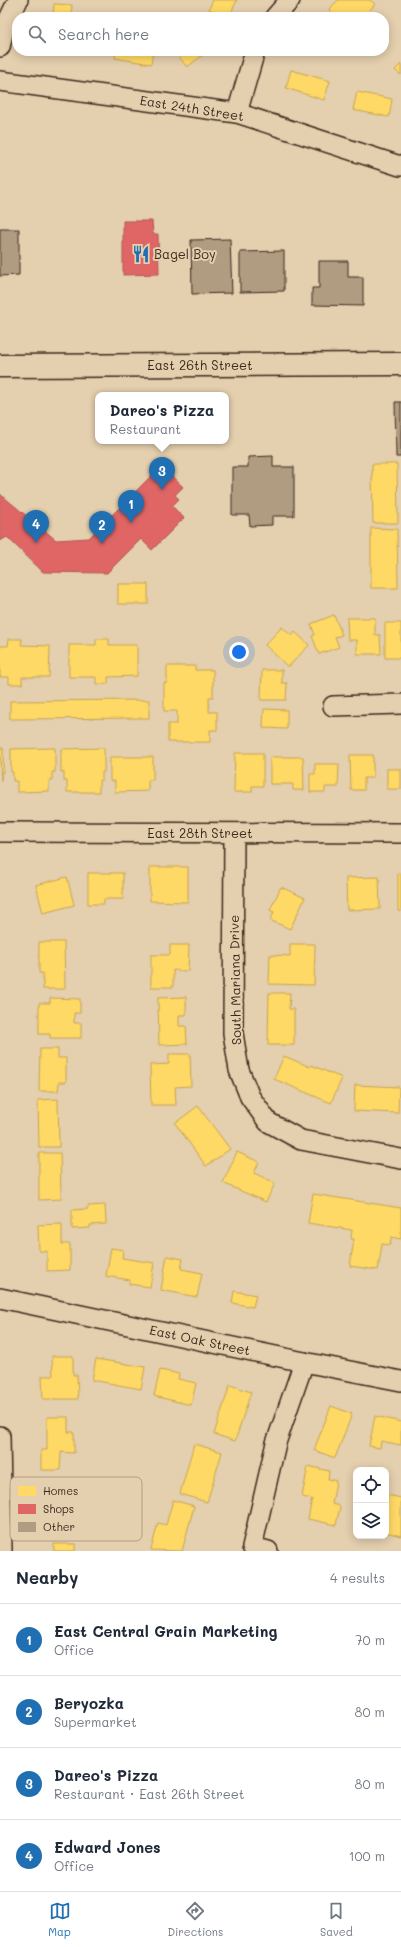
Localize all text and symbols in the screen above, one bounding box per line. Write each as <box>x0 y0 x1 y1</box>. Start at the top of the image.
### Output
search box <box>12 12 389 56</box>
icon: search <box>26 23 48 45</box>
text: Search here <box>58 24 149 44</box>
street label: East 24th Street <box>139 91 246 124</box>
restaurant icon: Bagel Boy <box>131 244 151 264</box>
place label: Bagel Boy <box>154 245 216 262</box>
street label: East 26th Street <box>147 356 253 373</box>
popup <box>95 392 229 444</box>
text: Dareo's Pizza <box>110 400 214 420</box>
text: Restaurant <box>110 420 181 437</box>
pin: 3 <box>149 457 175 490</box>
pin: 1 <box>118 490 144 523</box>
pin: 4 <box>23 510 49 543</box>
pin: 2 <box>89 511 115 544</box>
your location <box>229 642 249 662</box>
street label: East 28th Street <box>147 824 253 841</box>
street label: South Mariana Drive <box>225 915 244 1045</box>
street label: East Oak Street <box>148 1321 252 1359</box>
map controls <box>353 1467 389 1539</box>
button: locate <box>353 1467 389 1503</box>
legend <box>10 1477 142 1541</box>
text: Homes <box>43 1483 78 1498</box>
text: Shops <box>43 1501 74 1516</box>
button: layers <box>353 1503 389 1539</box>
text: Other <box>43 1519 75 1534</box>
text: Nearby <box>16 1566 78 1588</box>
text: 4 results <box>330 1569 385 1586</box>
text: East Central Grain Marketing <box>54 1621 277 1641</box>
text: 1 <box>26 1631 32 1648</box>
text: 70 m <box>355 1631 385 1648</box>
text: Office <box>54 1641 94 1658</box>
text: Beryozka <box>54 1693 124 1713</box>
text: 2 <box>25 1703 33 1720</box>
text: 80 m <box>355 1703 385 1720</box>
text: Supermarket <box>54 1713 137 1730</box>
text: Dareo's Pizza <box>54 1765 158 1785</box>
text: 3 <box>25 1775 33 1792</box>
text: 80 m <box>355 1775 385 1792</box>
text: Restaurant · East 26th Street <box>54 1785 245 1802</box>
text: Edward Jones <box>54 1837 161 1857</box>
text: 4 <box>25 1847 33 1864</box>
text: 100 m <box>349 1847 385 1864</box>
text: Office <box>54 1857 94 1874</box>
tab: Map <box>48 1900 71 1939</box>
tab: Directions <box>167 1900 223 1939</box>
tab: Saved <box>320 1900 353 1939</box>

